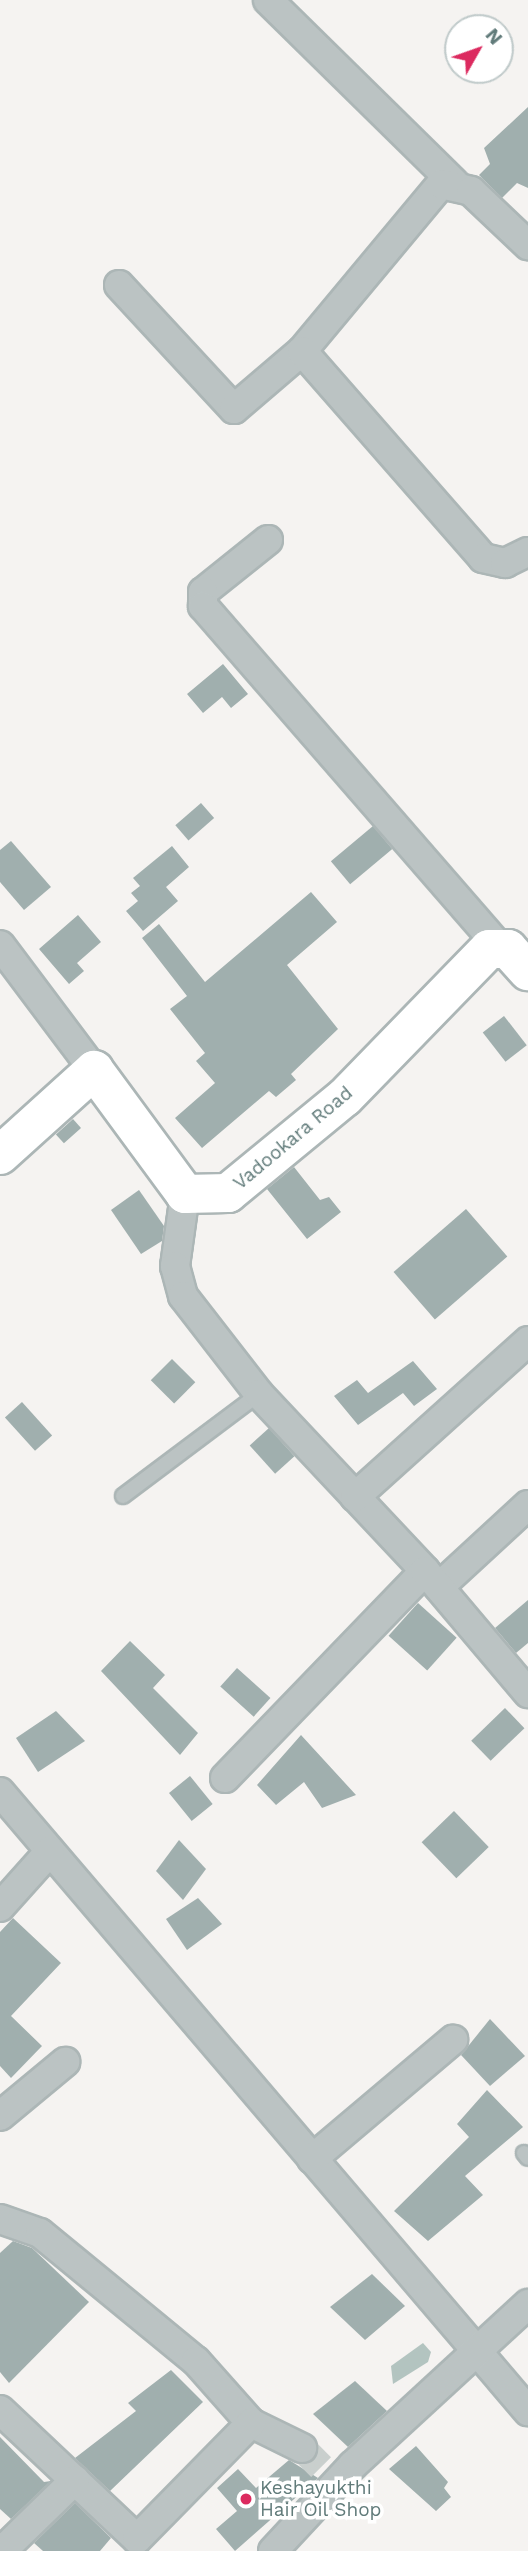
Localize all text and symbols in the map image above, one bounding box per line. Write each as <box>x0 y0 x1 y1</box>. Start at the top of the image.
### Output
north arrow <box>444 14 514 84</box>
text: N <box>481 24 507 49</box>
street label: Vadookara Road <box>229 1081 357 1195</box>
place label: Keshayukthi Hair Oil Shop <box>260 2477 383 2521</box>
marker: Keshayukthi Hair Oil Shop <box>238 2491 254 2507</box>

